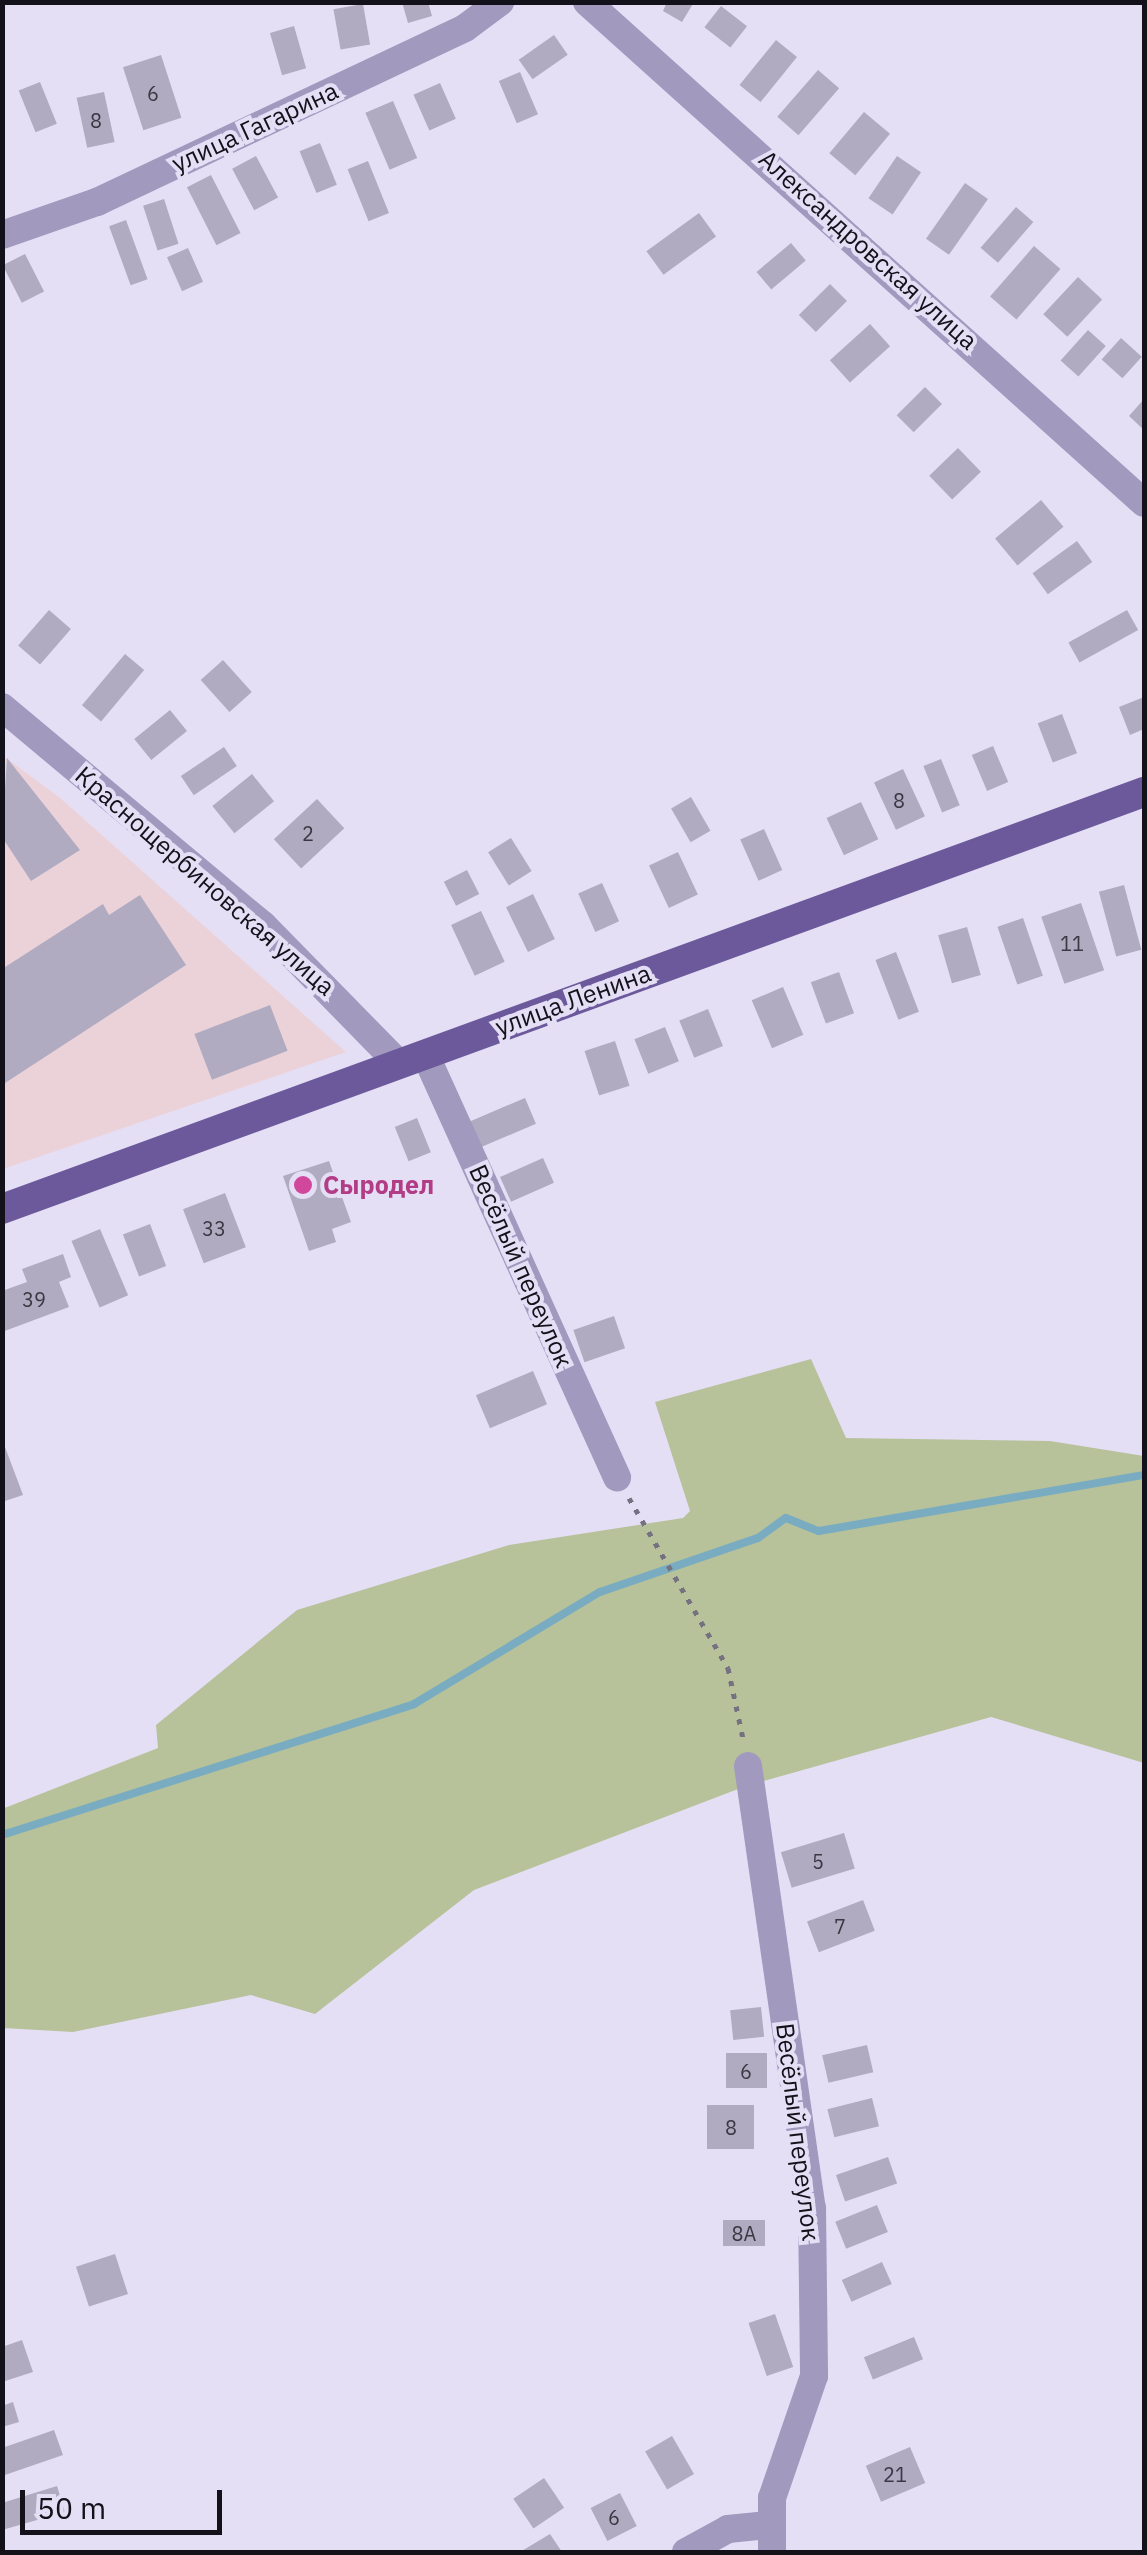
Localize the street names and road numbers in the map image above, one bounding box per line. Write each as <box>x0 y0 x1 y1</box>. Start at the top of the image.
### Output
street label: улица Гагарина <box>167 75 343 179</box>
street label: Александровская улица <box>753 144 983 356</box>
street label: Краснощербиновская улица <box>69 760 341 1002</box>
street label: улица Ленина <box>491 958 655 1042</box>
street label: Весёлый переулок <box>463 1160 579 1372</box>
street label: Весёлый переулок <box>770 2021 826 2243</box>

